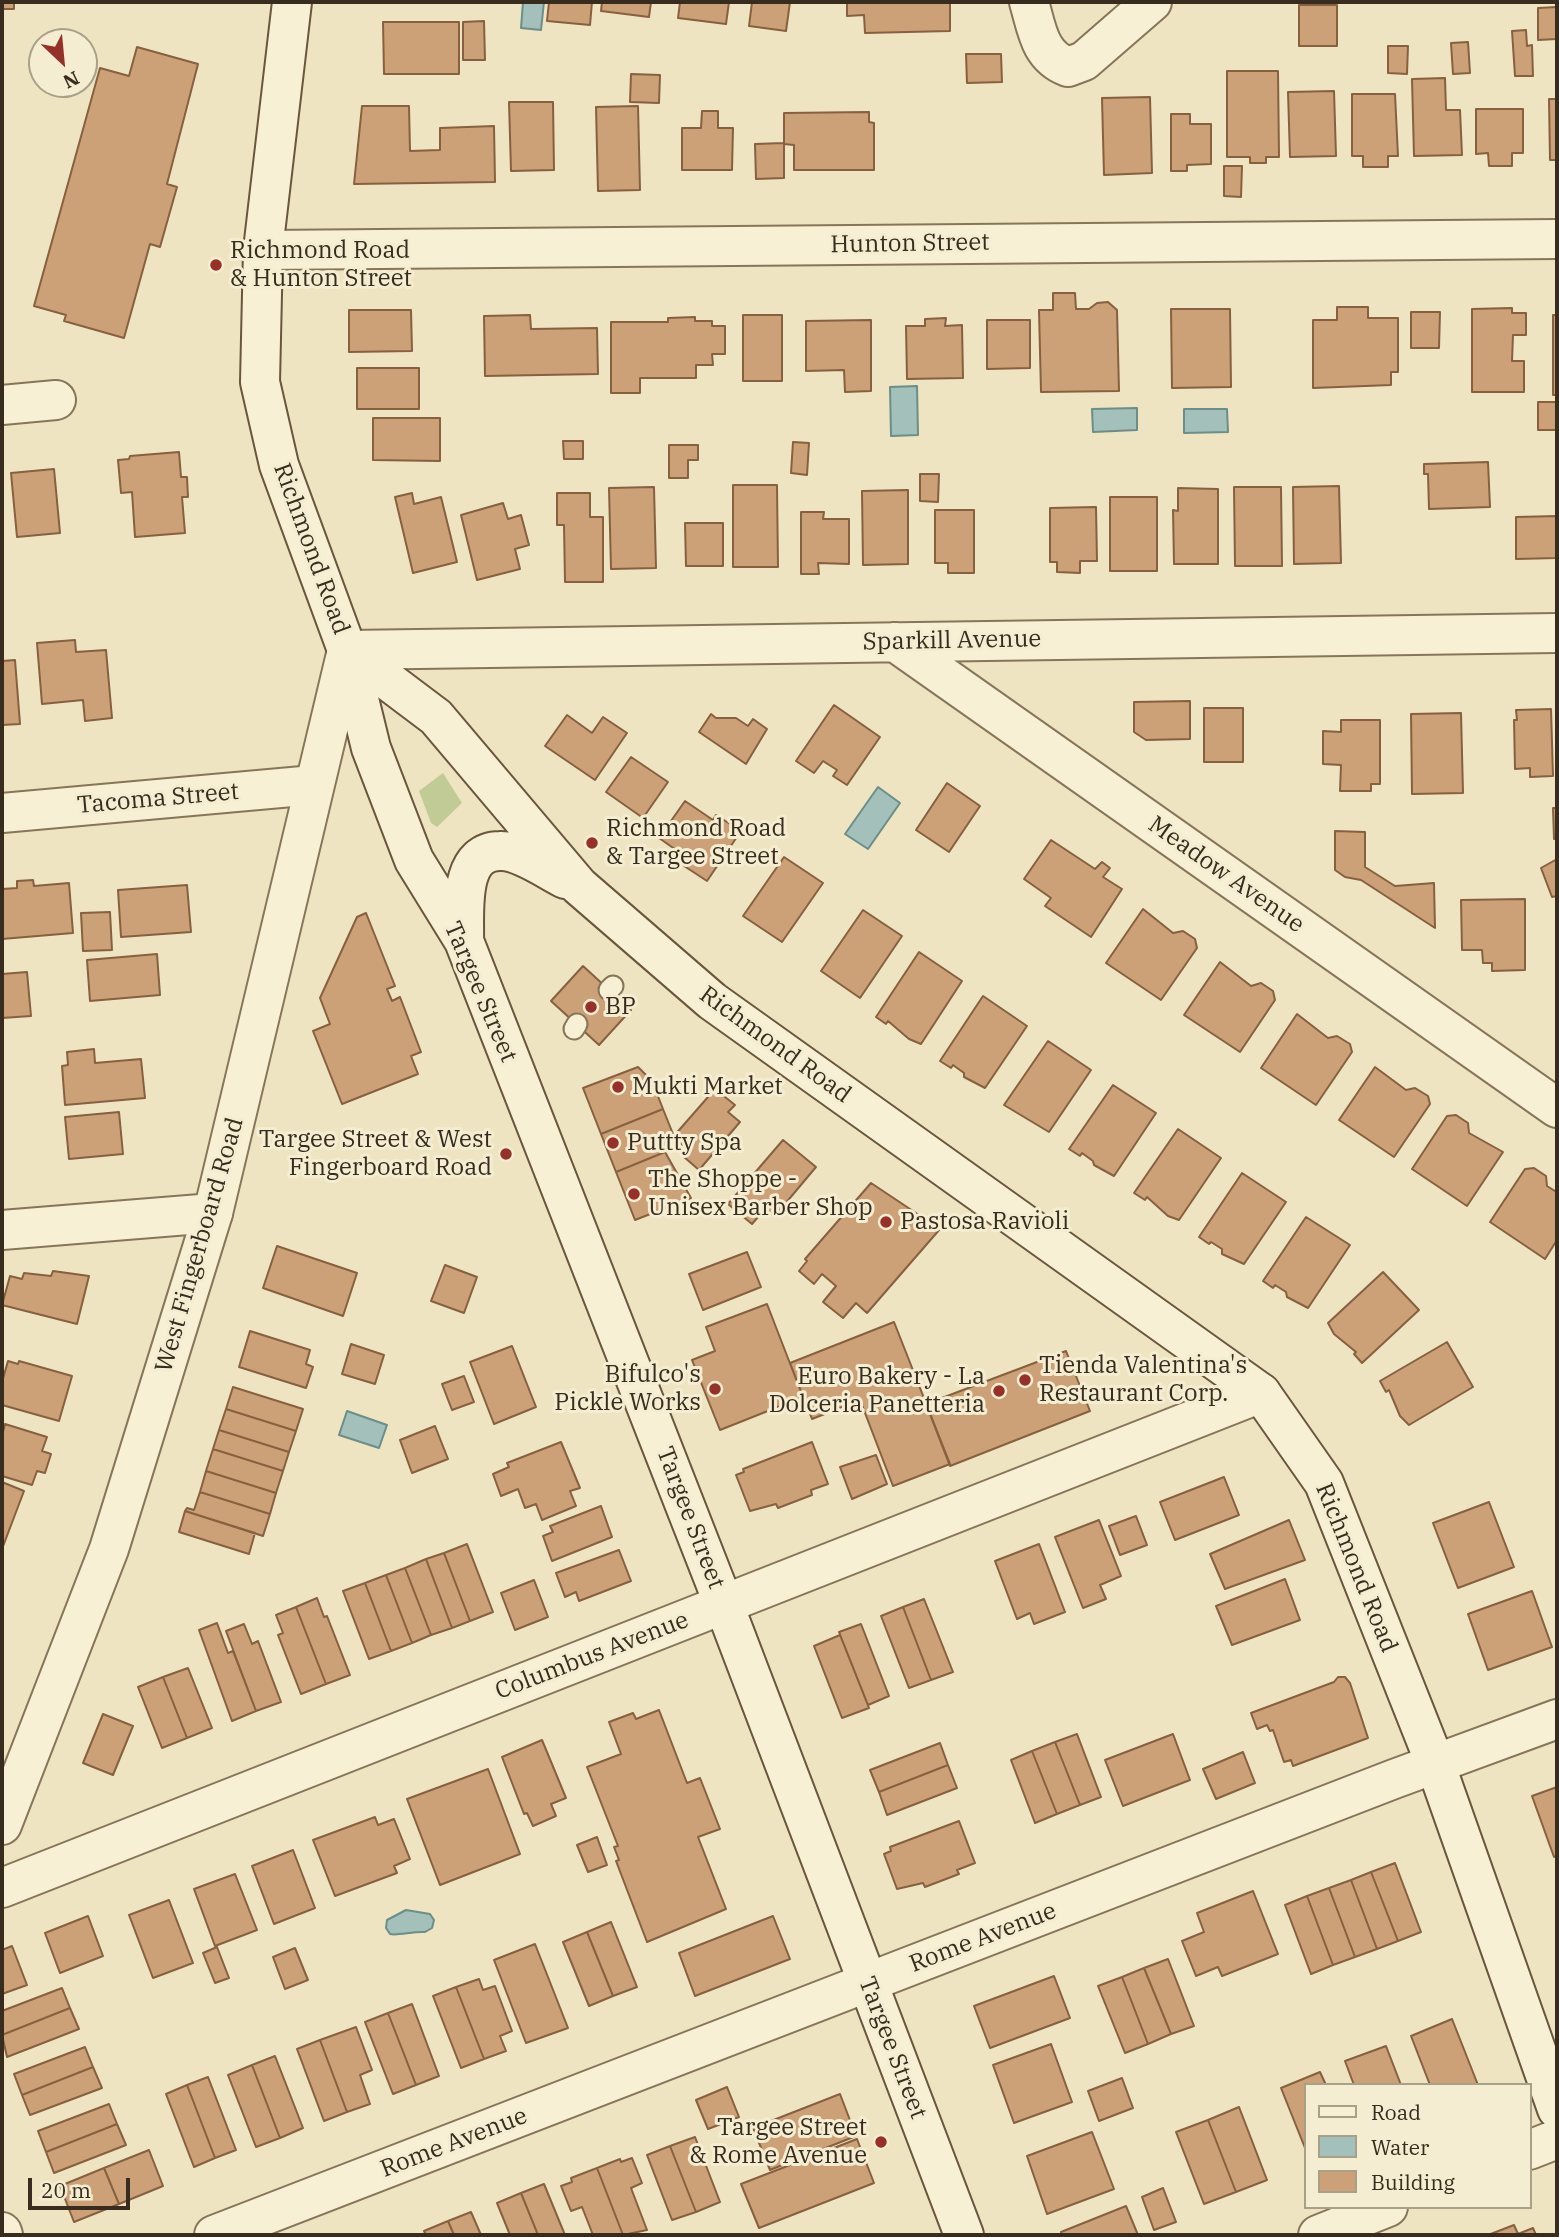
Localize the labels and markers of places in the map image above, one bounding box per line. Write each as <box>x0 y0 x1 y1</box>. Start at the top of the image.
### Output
place label: Richmond Road & Hunton Street <box>230 237 412 293</box>
marker: Richmond Road & Hunton Street <box>208 257 224 273</box>
place label: Richmond Road & Targee Street <box>606 815 786 871</box>
marker: Richmond Road & Targee Street <box>584 835 600 851</box>
place label: BP <box>605 993 636 1021</box>
marker: BP <box>583 999 599 1015</box>
place label: Mukti Market <box>632 1073 783 1101</box>
marker: Mukti Market <box>610 1079 626 1095</box>
place label: Targee Street & West Fingerboard Road <box>259 1126 492 1182</box>
place label: Puttty Spa <box>627 1129 742 1157</box>
marker: Puttty Spa <box>605 1135 621 1151</box>
marker: Targee Street & West Fingerboard Road <box>498 1146 514 1162</box>
place label: The Shoppe - Unisex Barber Shop <box>648 1166 873 1222</box>
marker: The Shoppe - Unisex Barber Shop <box>626 1186 642 1202</box>
place label: Pastosa Ravioli <box>900 1208 1069 1236</box>
marker: Pastosa Ravioli <box>878 1214 894 1230</box>
place label: Tienda Valentina's Restaurant Corp. <box>1039 1352 1247 1408</box>
place label: Bifulco's Pickle Works <box>554 1361 701 1417</box>
place label: Euro Bakery - La Dolceria Panetteria <box>769 1363 985 1419</box>
marker: Tienda Valentina's Restaurant Corp. <box>1017 1372 1033 1388</box>
marker: Bifulco's Pickle Works <box>707 1381 723 1397</box>
marker: Euro Bakery - La Dolceria Panetteria <box>991 1383 1007 1399</box>
place label: Targee Street & Rome Avenue <box>689 2114 867 2170</box>
marker: Targee Street & Rome Avenue <box>873 2134 889 2150</box>

